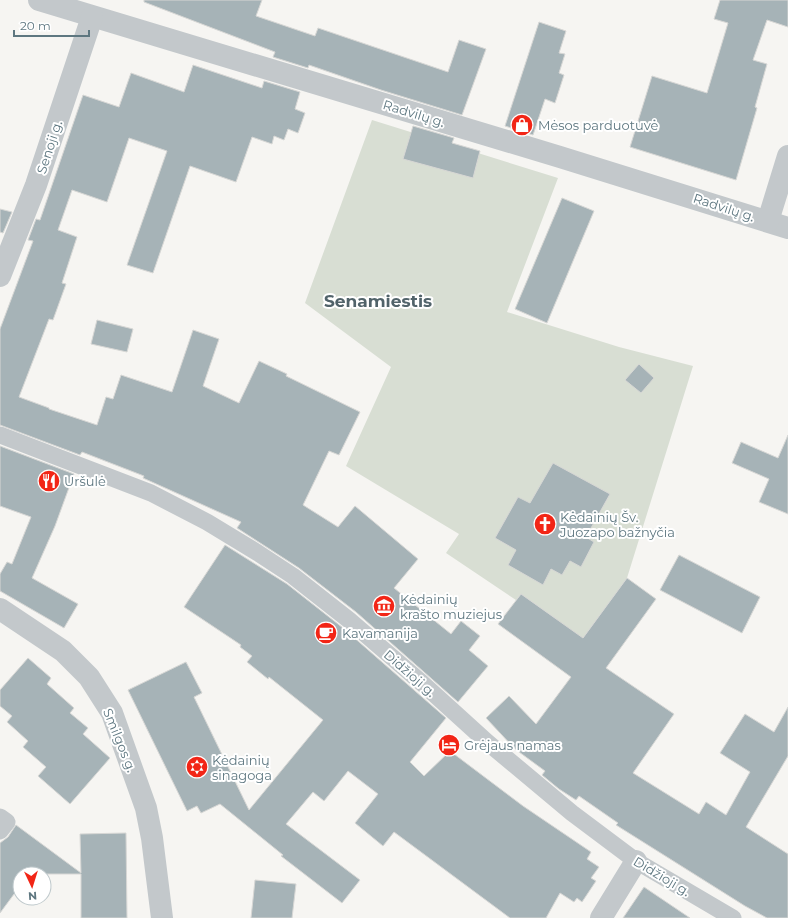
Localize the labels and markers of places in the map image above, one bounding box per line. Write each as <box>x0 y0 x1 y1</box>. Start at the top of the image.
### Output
shop icon: Mėsos parduotuvė <box>509 112 535 138</box>
place label: Mėsos parduotuvė <box>538 117 659 133</box>
restaurant icon: Uršulė <box>36 468 62 494</box>
place label: Uršulė <box>64 473 106 489</box>
place label: Kėdainių Šv. Juozapo bažnyčia <box>559 509 675 540</box>
church icon: Kėdainių Šv. Juozapo bažnyčia <box>532 511 558 537</box>
place label: Kėdainių krašto muziejus <box>400 591 502 622</box>
museum icon: Kėdainių krašto muziejus <box>371 593 397 619</box>
cafe icon: Kavamanija <box>313 620 339 646</box>
place label: Kavamanija <box>342 625 418 641</box>
hotel icon: Grėjaus namas <box>436 732 462 758</box>
place label: Grėjaus namas <box>464 737 561 753</box>
place label: Kėdainių sinagoga <box>212 752 272 783</box>
synagogue icon: Kėdainių sinagoga <box>184 754 210 780</box>

